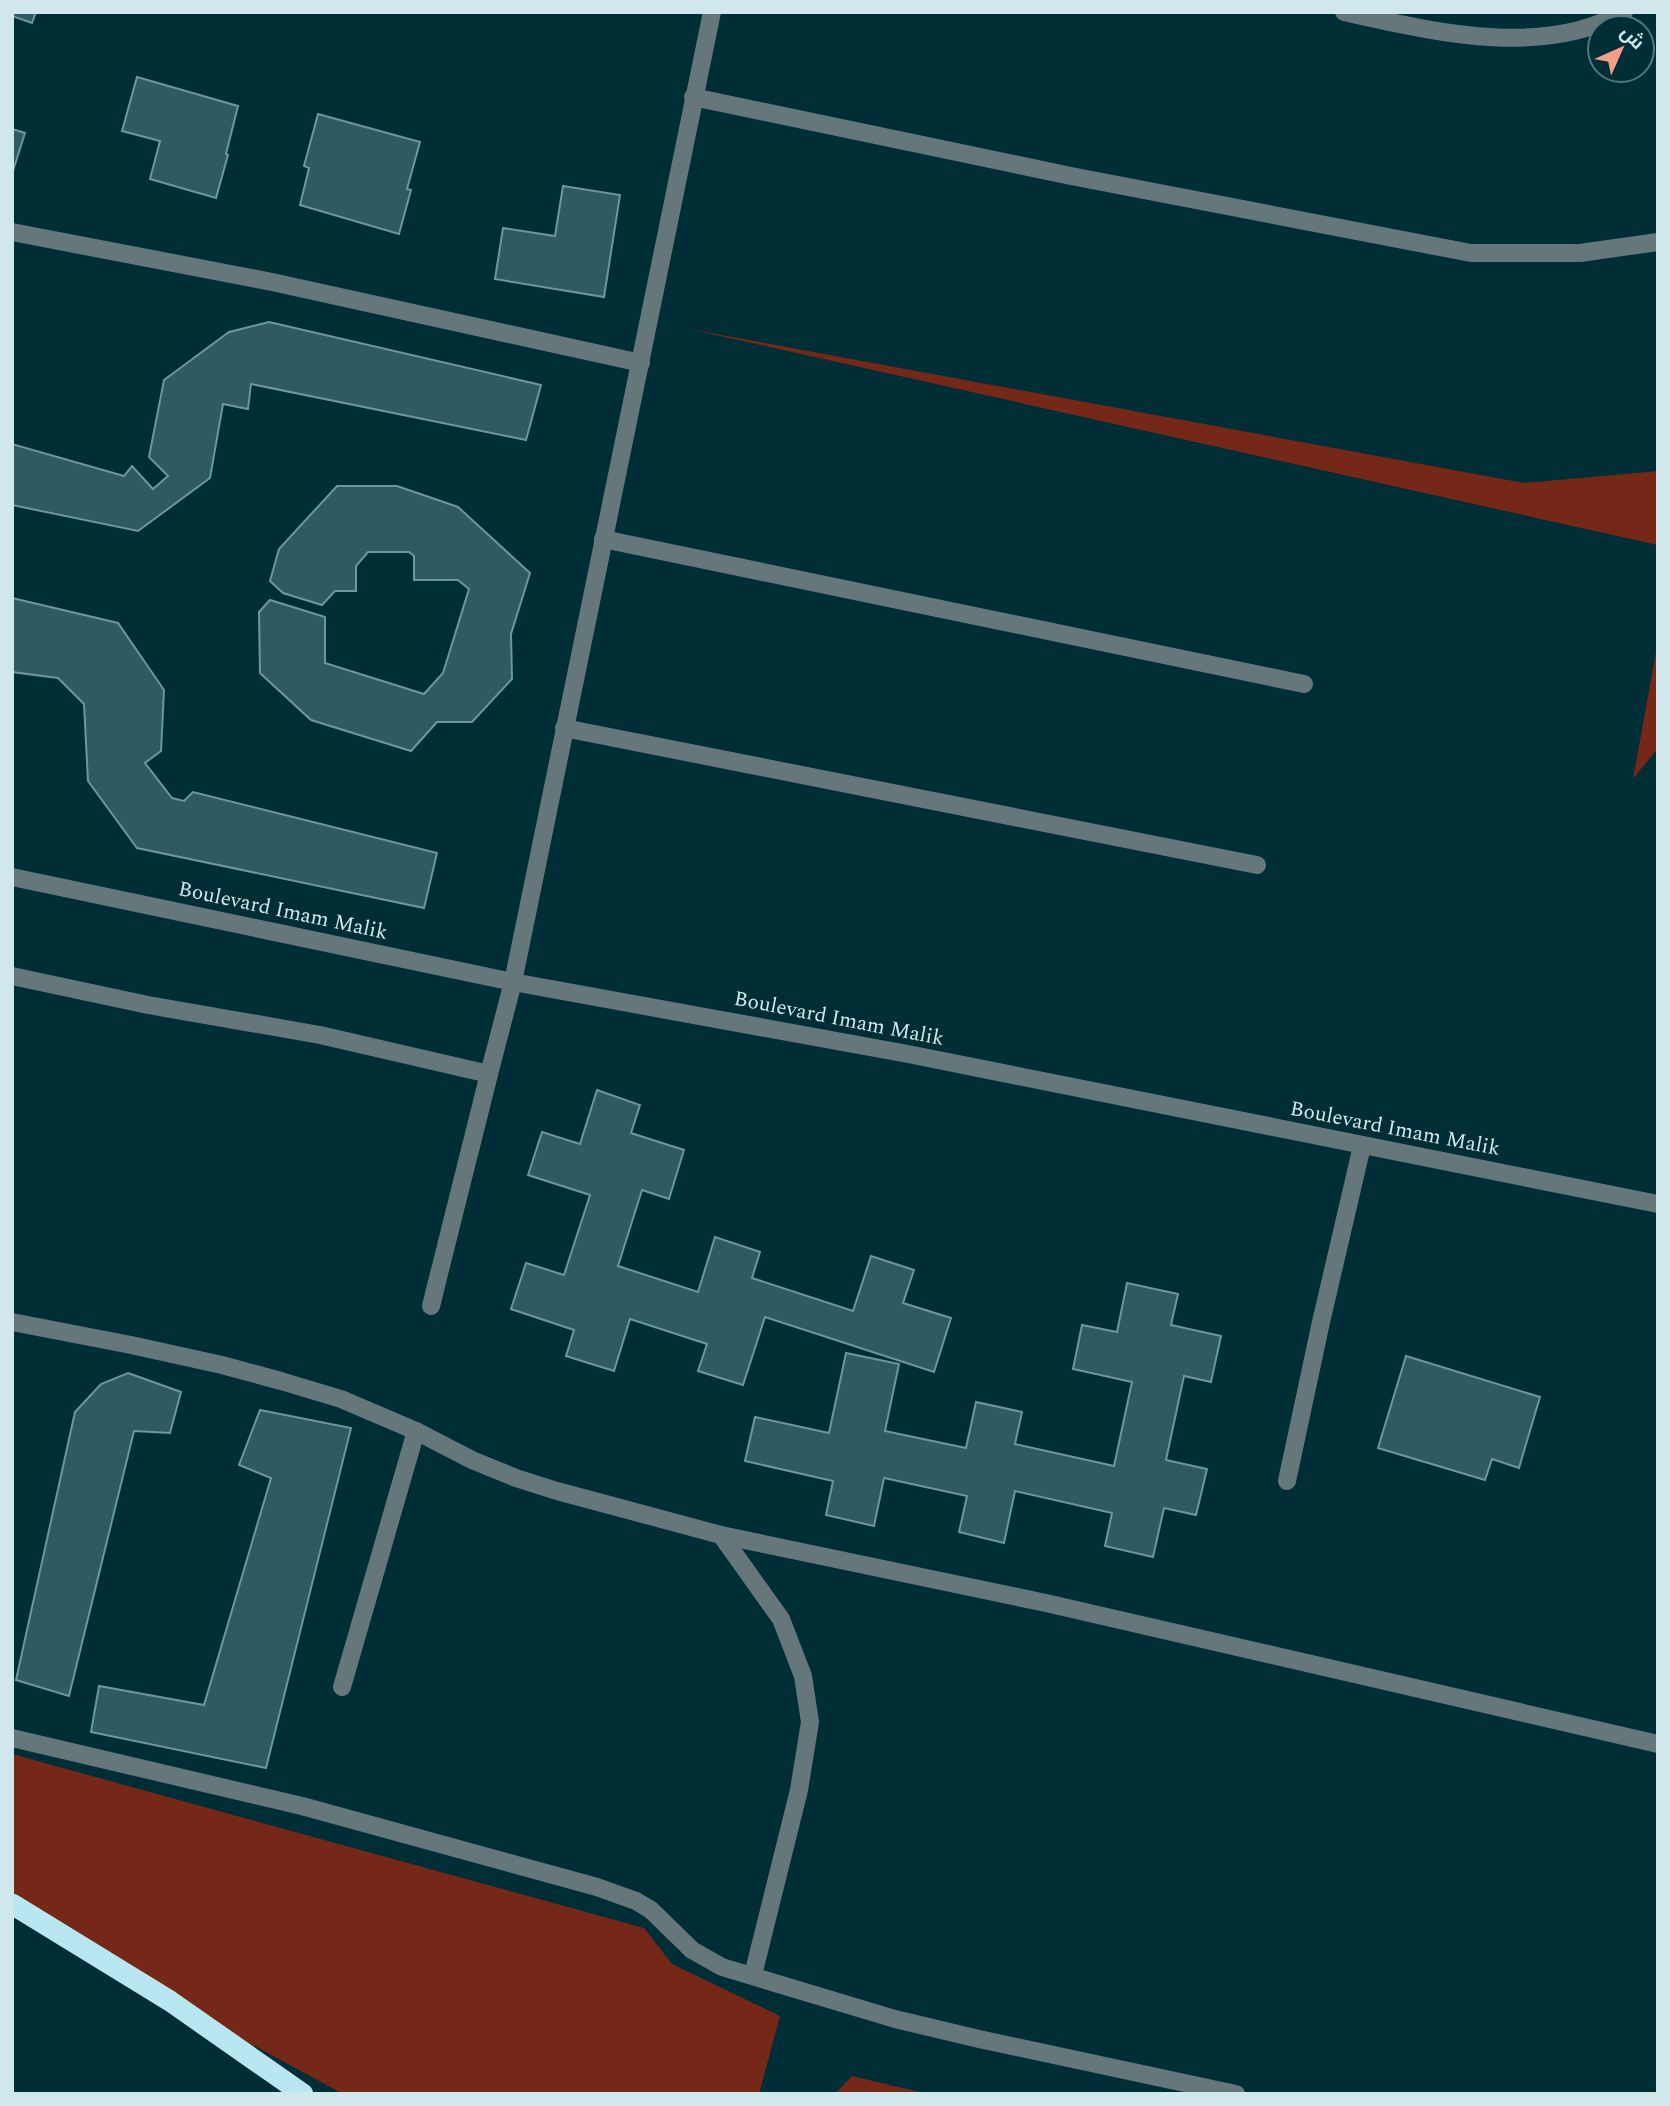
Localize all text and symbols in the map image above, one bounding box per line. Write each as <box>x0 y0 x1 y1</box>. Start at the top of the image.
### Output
north arrow <box>1586 14 1656 84</box>
text: ش <box>1613 19 1651 57</box>
street label: Boulevard Imam Malik <box>175 873 391 949</box>
street label: Boulevard Imam Malik <box>731 983 947 1055</box>
street label: Boulevard Imam Malik <box>1287 1093 1503 1165</box>

